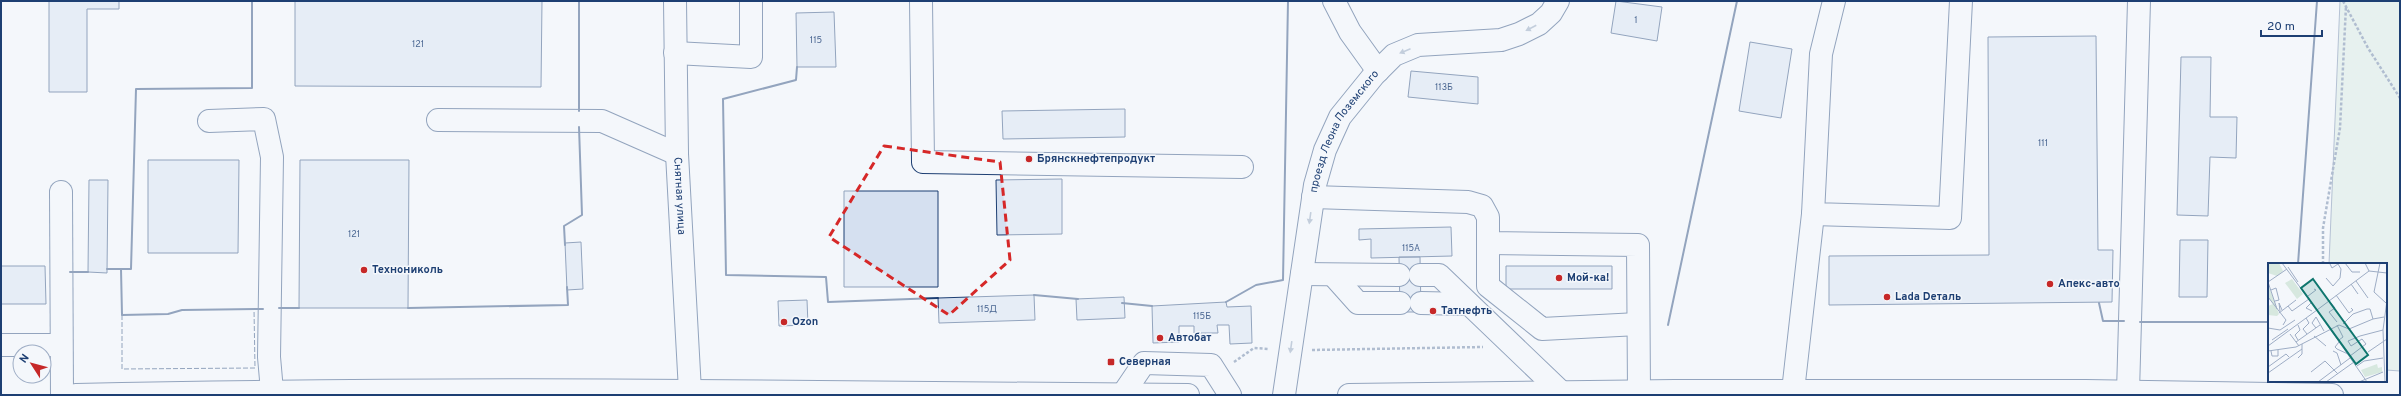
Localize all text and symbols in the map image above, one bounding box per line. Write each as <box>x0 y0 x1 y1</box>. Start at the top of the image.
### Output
scale bar <box>2261 12 2322 38</box>
house number: 1 <box>1634 15 1638 26</box>
text: 20 m <box>2267 19 2295 35</box>
one-way arrow <box>1525 25 1537 31</box>
house number: 115 <box>810 35 822 46</box>
house number: 121 <box>412 39 424 50</box>
one-way arrow <box>1399 48 1410 54</box>
street label: проезд Леона Поземского <box>1307 67 1382 194</box>
house number: 113Б <box>1435 82 1453 93</box>
house number: 111 <box>2038 138 2048 149</box>
place label: Брянскнефтепродукт <box>1037 152 1155 166</box>
marker: Брянскнефтепродукт <box>1024 154 1034 164</box>
street label: Снятная улица <box>670 157 688 235</box>
one-way arrow <box>1307 212 1313 224</box>
house number: 121 <box>348 229 360 240</box>
house number: 115А <box>1402 243 1420 254</box>
place label: Технониколь <box>372 263 443 277</box>
inset map <box>2268 263 2387 382</box>
marker: Технониколь <box>359 265 369 275</box>
place label: Мой-ка! <box>1567 271 1609 285</box>
marker: Мой-ка! <box>1554 273 1564 283</box>
place label: Апекс-авто <box>2058 277 2120 291</box>
marker: Апекс-авто <box>2045 279 2055 289</box>
place label: Lada Dеталь <box>1895 290 1961 304</box>
marker: Lada Dеталь <box>1882 292 1892 302</box>
house number: 115Д <box>977 304 997 315</box>
place label: Татнефть <box>1441 304 1492 318</box>
marker: Татнефть <box>1428 306 1438 316</box>
house number: 115Б <box>1193 311 1211 322</box>
place label: Ozon <box>792 315 818 329</box>
marker: Ozon <box>779 317 789 327</box>
place label: Автобат <box>1168 331 1212 345</box>
marker: Автобат <box>1155 333 1165 343</box>
one-way arrow <box>1288 341 1294 353</box>
north arrow <box>12 344 52 384</box>
text: N <box>17 351 33 366</box>
place label: Северная <box>1119 355 1171 369</box>
marker: Северная <box>1106 357 1116 367</box>

